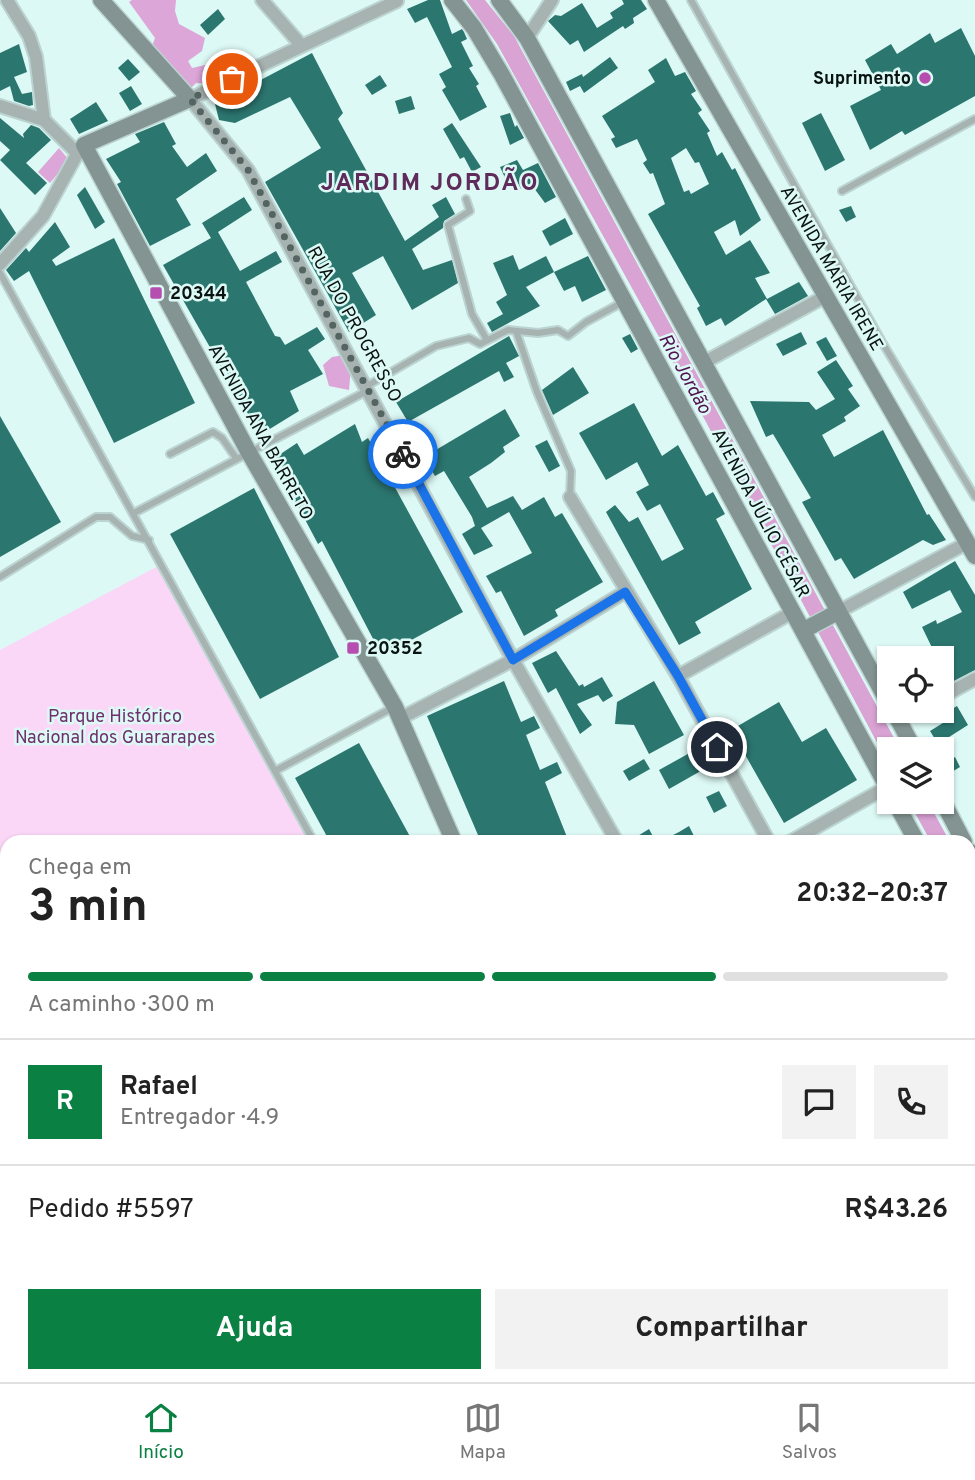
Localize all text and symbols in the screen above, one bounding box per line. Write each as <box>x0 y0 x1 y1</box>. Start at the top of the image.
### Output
pin <box>202 49 262 109</box>
icon: bag <box>213 60 251 98</box>
place label: Suprimento <box>813 68 911 91</box>
marker: Suprimento <box>917 70 933 86</box>
district label: JARDIM JORDÃO <box>321 167 539 199</box>
street label: AVENIDA MARIA IRENE <box>774 182 887 356</box>
street label: RUA DO PROGRESSO <box>301 243 406 407</box>
place label: 20344 <box>170 283 227 306</box>
marker: 20344 <box>148 285 164 301</box>
water label: Rio Jordão <box>652 330 716 419</box>
street label: AVENIDA ANA BARRETO <box>202 341 318 525</box>
courier <box>368 419 438 489</box>
street label: AVENIDA JÚLIO CÉSAR <box>705 424 816 602</box>
icon: bike <box>384 435 422 473</box>
place label: 20352 <box>367 638 423 661</box>
marker: 20352 <box>345 640 361 656</box>
map controls <box>877 646 954 814</box>
button: locate <box>877 646 954 723</box>
park label: Parque Histórico Nacional dos Guararapes <box>15 706 215 750</box>
pin <box>687 717 747 777</box>
icon: home <box>698 728 736 766</box>
button: layers <box>877 737 954 814</box>
text: Chega em <box>28 854 132 883</box>
text: 20:32–20:37 <box>796 878 948 911</box>
text: 3 min <box>28 879 148 938</box>
text: A caminho · 300 m <box>28 991 215 1020</box>
button: chat <box>782 1065 856 1139</box>
button: phone <box>874 1065 948 1139</box>
text: Rafael <box>120 1071 198 1104</box>
text: R <box>56 1086 74 1119</box>
text: Entregador · 4.9 <box>120 1104 279 1133</box>
text: Pedido #5597 <box>28 1194 193 1227</box>
text: R$43.26 <box>844 1194 948 1227</box>
button: Ajuda <box>28 1289 481 1369</box>
button: Compartilhar <box>495 1289 948 1369</box>
tab: Início <box>138 1399 184 1465</box>
tab: Mapa <box>460 1399 506 1465</box>
tab: Salvos <box>782 1399 837 1465</box>

